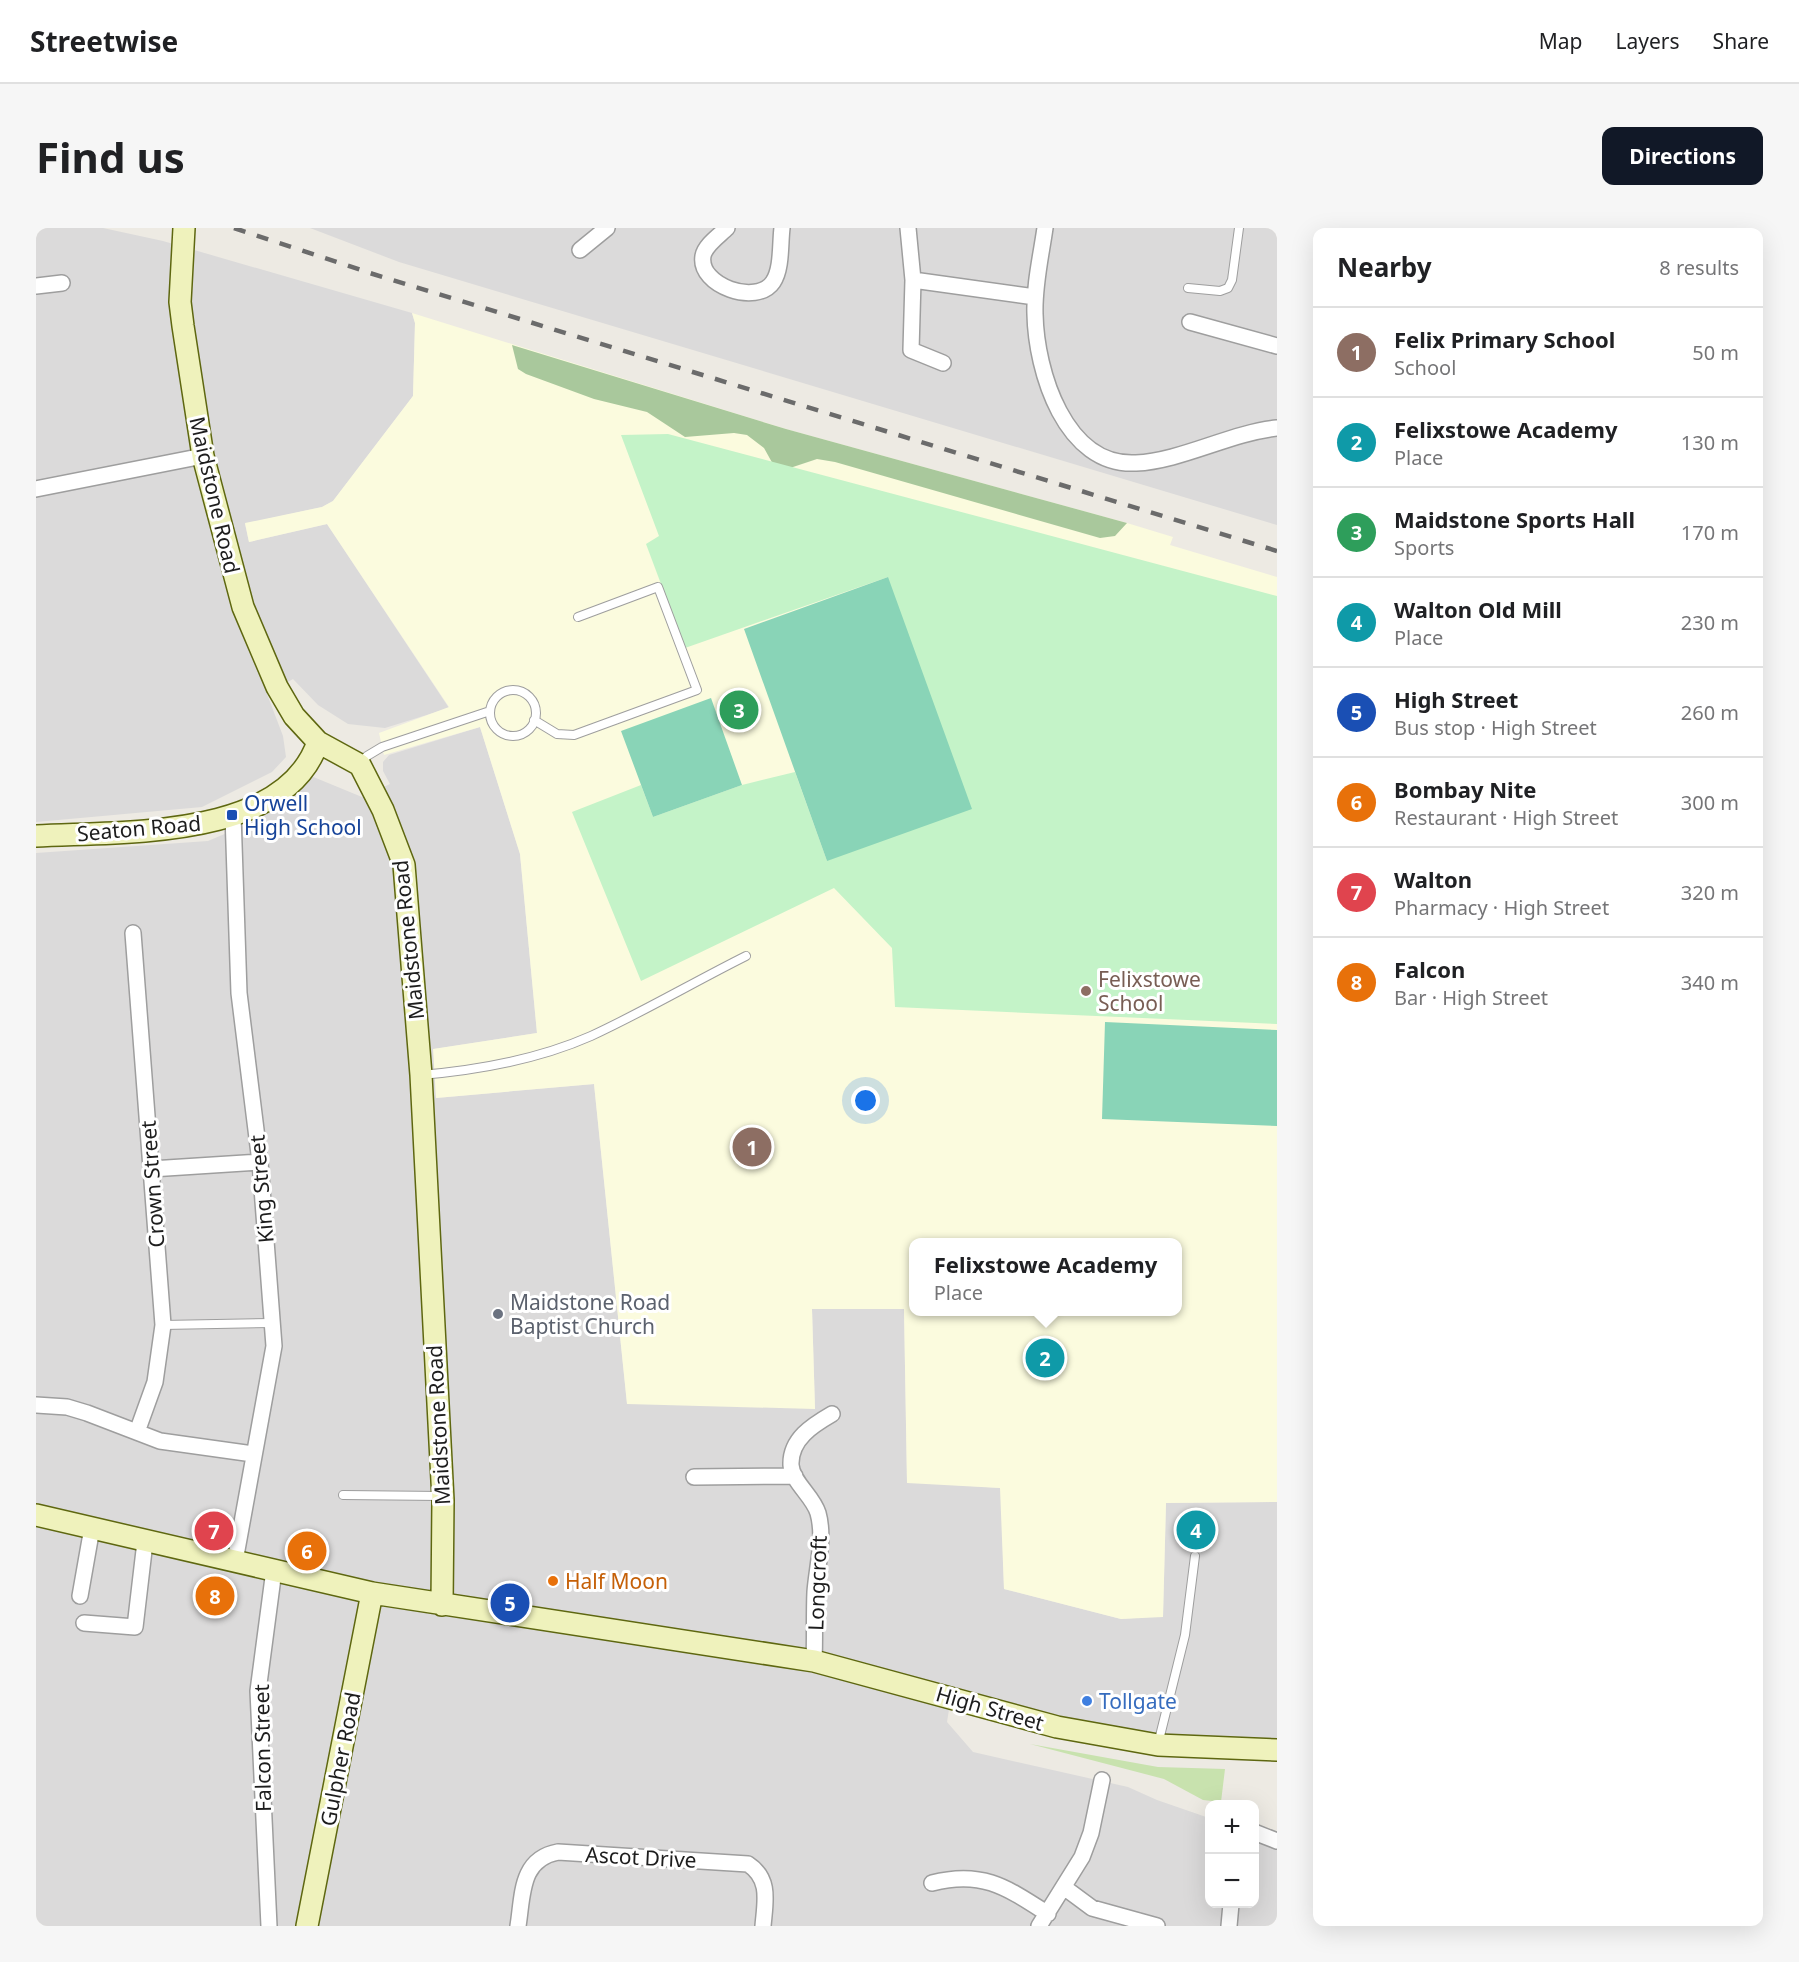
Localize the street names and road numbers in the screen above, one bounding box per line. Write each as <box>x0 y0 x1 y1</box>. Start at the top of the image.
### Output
street label: Maidstone Road <box>183 414 247 576</box>
street label: Seaton Road <box>76 809 202 847</box>
street label: Maidstone Road <box>386 859 430 1021</box>
street label: Crown Street <box>134 1119 170 1249</box>
street label: King Street <box>242 1133 280 1244</box>
street label: Maidstone Road <box>420 1344 456 1506</box>
street label: Longcroft <box>801 1534 833 1631</box>
street label: High Street <box>933 1679 1048 1737</box>
street label: Falcon Street <box>247 1683 277 1812</box>
street label: Gulpher Road <box>313 1690 367 1828</box>
street label: Ascot Drive <box>585 1840 697 1874</box>

